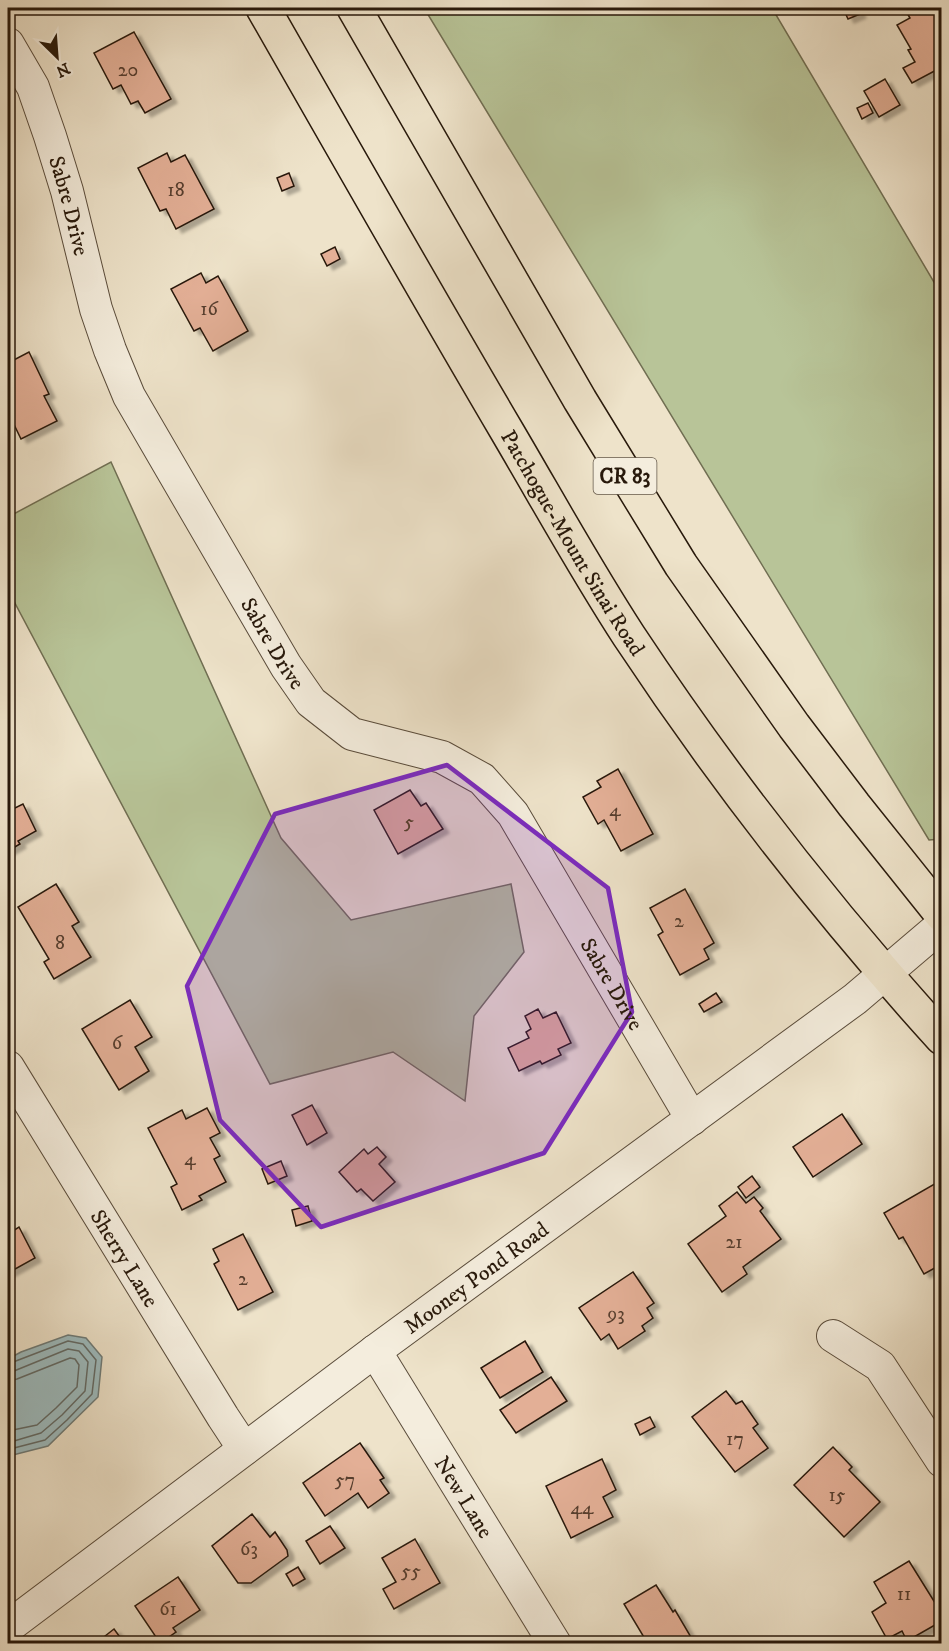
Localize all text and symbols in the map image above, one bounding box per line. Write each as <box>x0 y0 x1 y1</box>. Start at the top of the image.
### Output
north arrow <box>27 27 87 87</box>
text: N <box>53 58 73 82</box>
house number: 20 <box>118 58 138 83</box>
street label: Sabre Drive <box>42 153 94 259</box>
house number: 18 <box>167 178 185 203</box>
house number: 16 <box>200 297 218 322</box>
street label: Patchogue-Mount Sinai Road <box>494 425 650 661</box>
road number: CR 83 <box>594 458 656 494</box>
street label: Sabre Drive <box>234 593 310 695</box>
house number: 4 <box>609 798 621 823</box>
house number: 5 <box>404 810 414 835</box>
house number: 2 <box>674 909 684 934</box>
house number: 8 <box>55 931 65 956</box>
street label: Sabre Drive <box>574 934 649 1035</box>
house number: 6 <box>112 1031 123 1056</box>
house number: 4 <box>184 1147 196 1172</box>
street label: Sherry Lane <box>84 1205 164 1312</box>
street label: Mooney Pond Road <box>399 1216 554 1340</box>
house number: 21 <box>725 1230 743 1255</box>
house number: 2 <box>238 1267 248 1292</box>
house number: 93 <box>606 1302 625 1327</box>
house number: 17 <box>726 1427 744 1452</box>
street label: New Lane <box>428 1452 499 1543</box>
house number: 57 <box>335 1468 355 1493</box>
house number: 15 <box>828 1483 846 1508</box>
house number: 44 <box>570 1496 594 1521</box>
house number: 63 <box>240 1537 258 1562</box>
house number: 55 <box>401 1559 421 1584</box>
house number: 11 <box>897 1582 911 1607</box>
house number: 61 <box>159 1597 177 1622</box>

